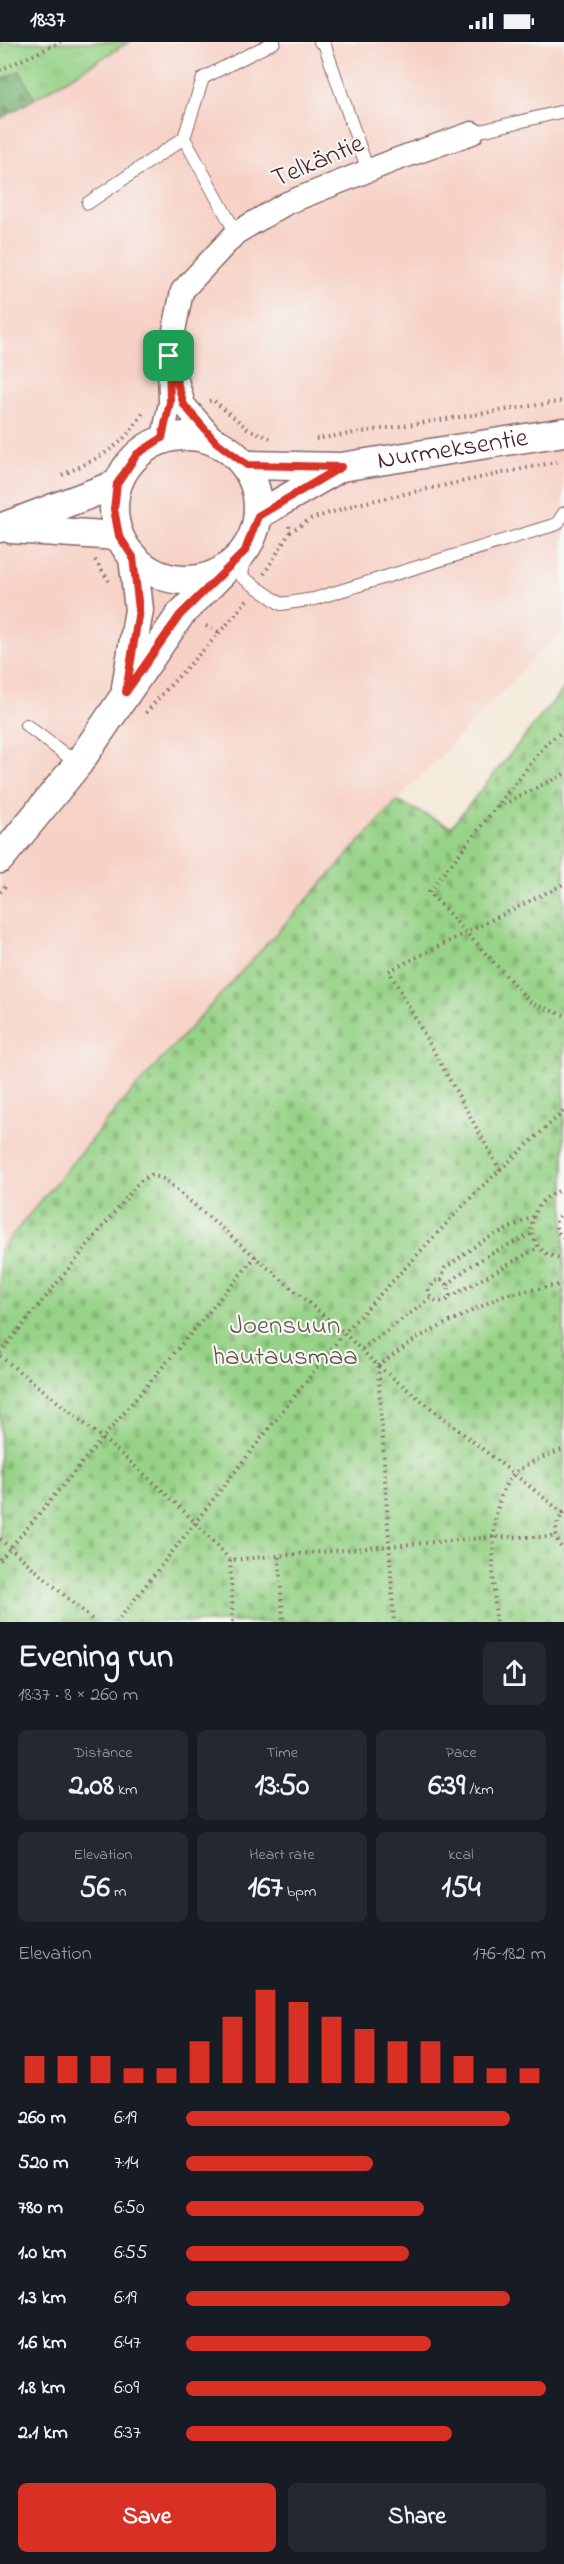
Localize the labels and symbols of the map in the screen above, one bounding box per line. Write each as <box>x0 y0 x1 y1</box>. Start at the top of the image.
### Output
street label: Telkäntie <box>266 125 371 199</box>
pin <box>143 330 194 381</box>
street label: Nurmeksentie <box>374 418 532 481</box>
park label: Joensuun hautausmaa <box>212 1307 358 1377</box>

